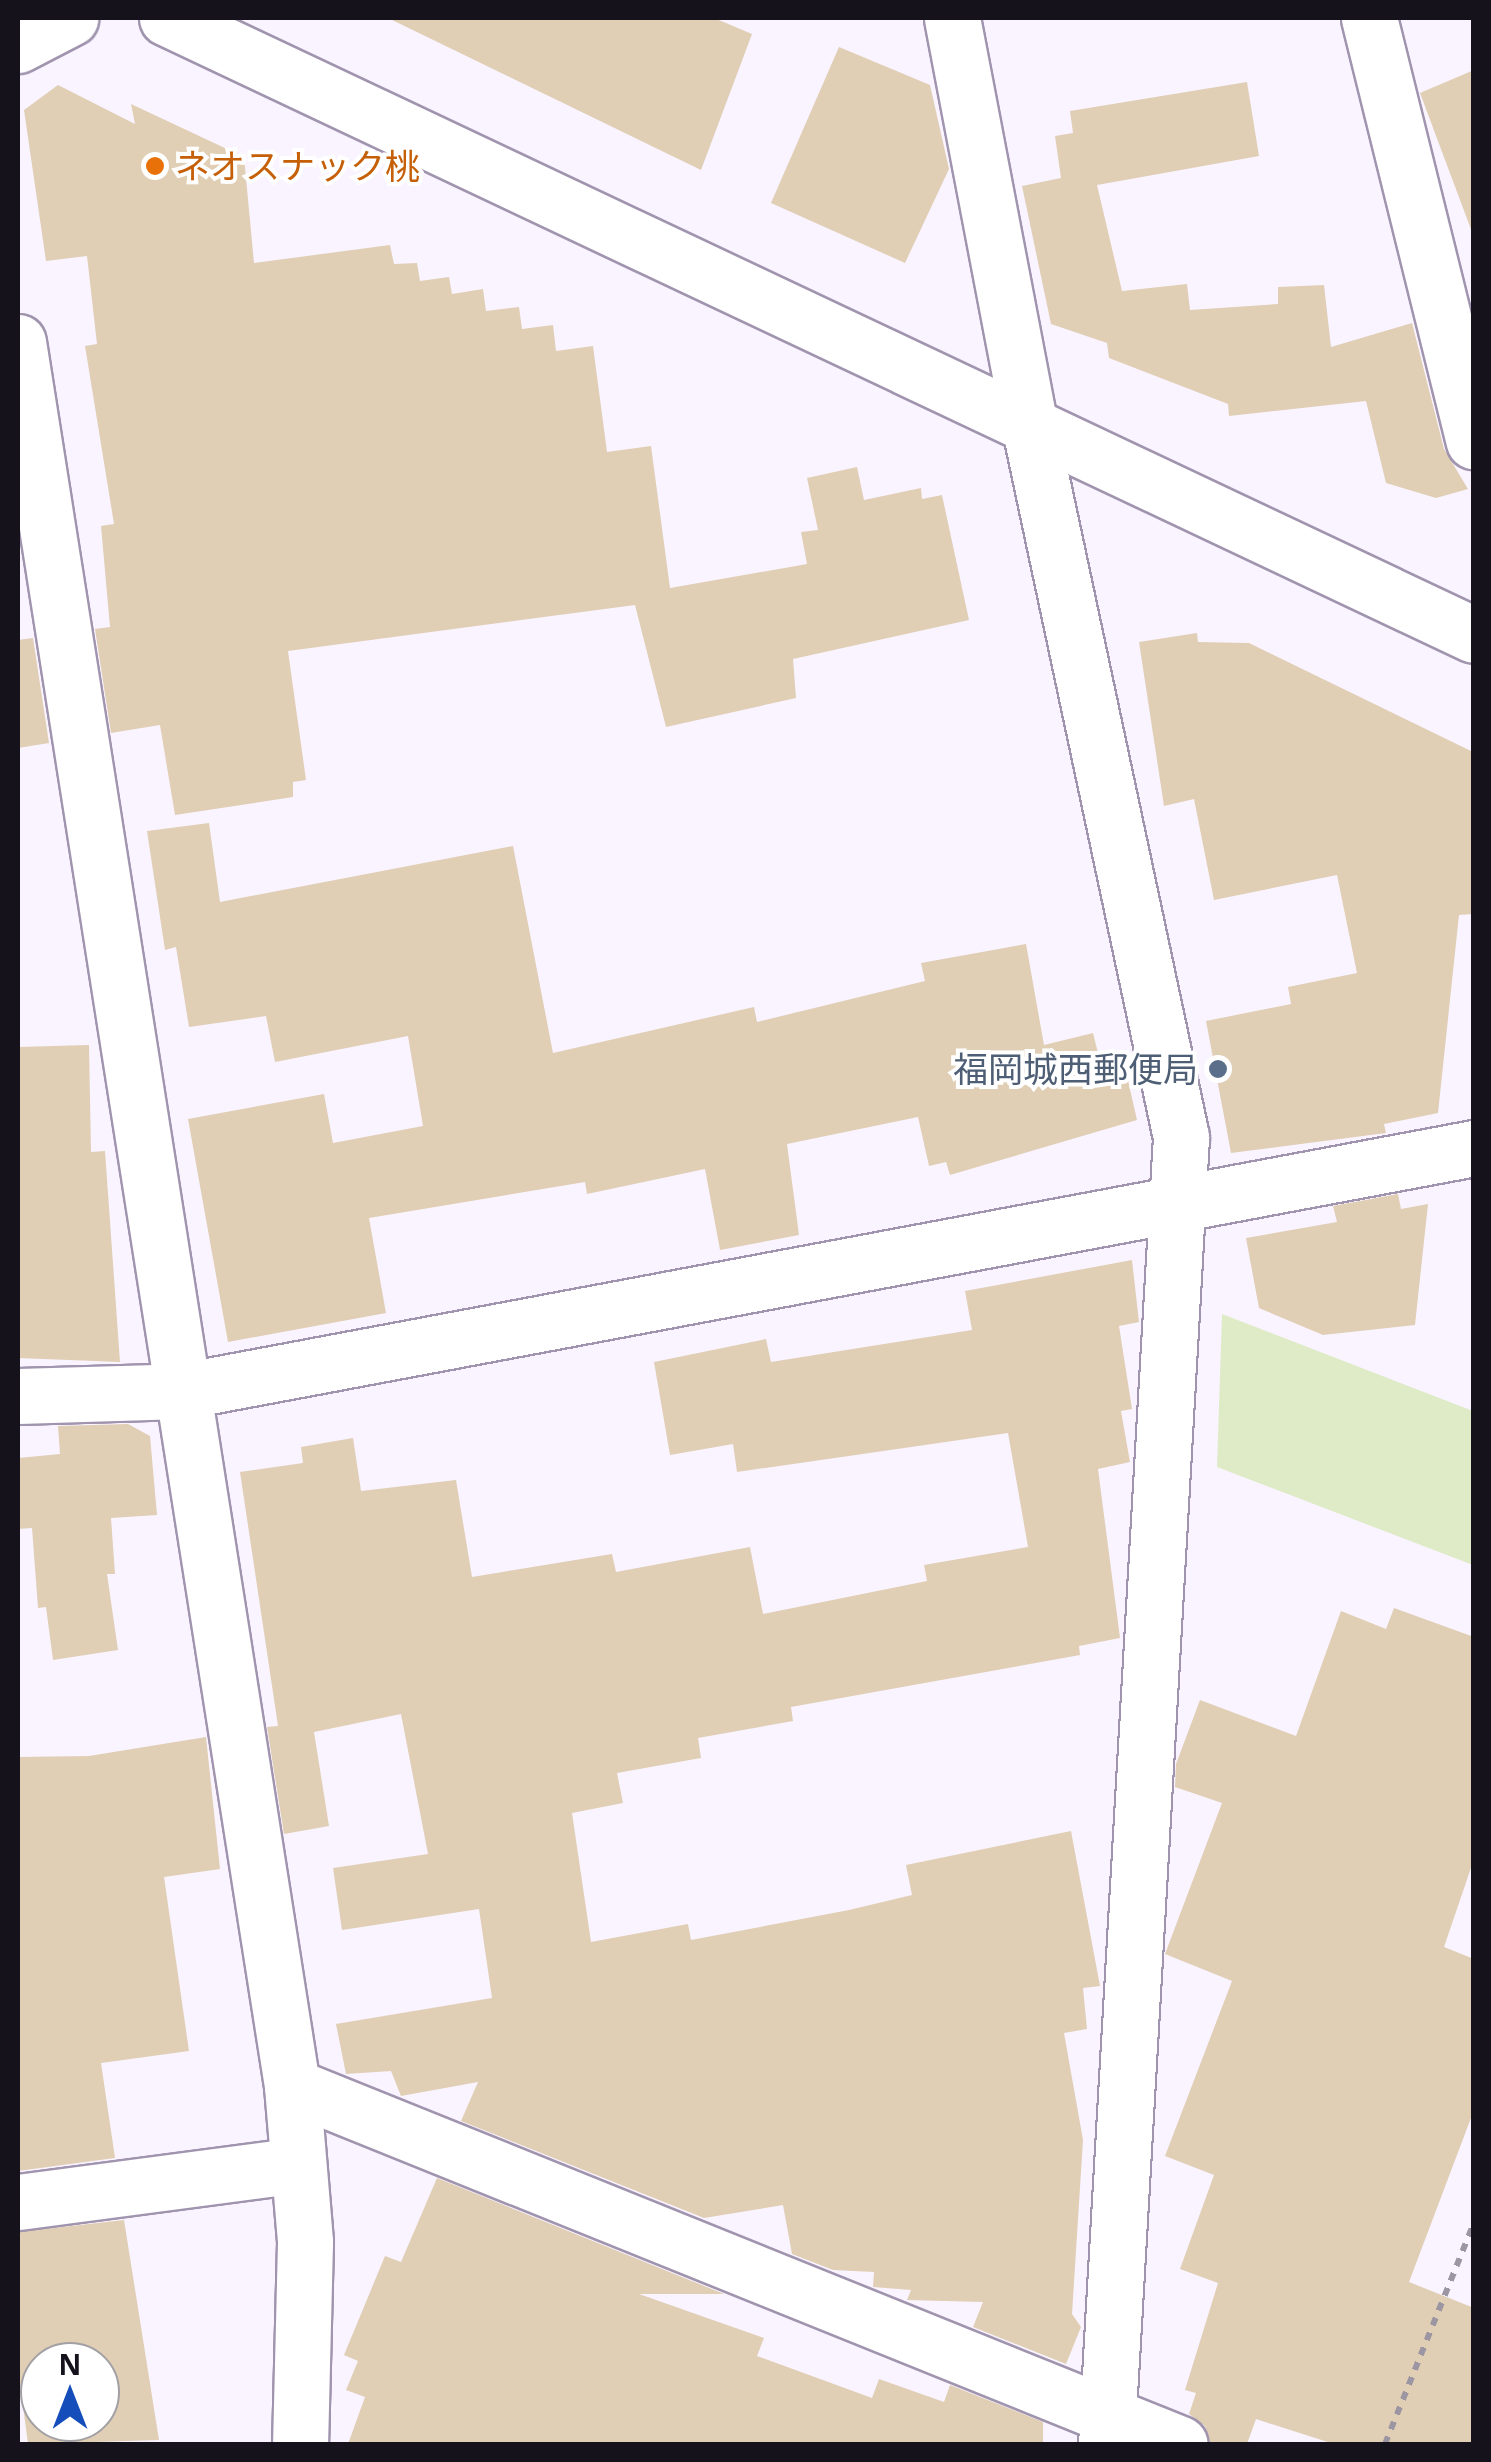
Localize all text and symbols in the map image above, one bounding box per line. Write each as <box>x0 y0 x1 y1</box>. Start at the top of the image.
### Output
place label: ネオスナック桃 <box>175 145 420 187</box>
marker: ネオスナック桃 <box>144 155 166 177</box>
place label: 福岡城西郵便局 <box>953 1048 1198 1090</box>
marker: 福岡城西郵便局 <box>1207 1058 1229 1080</box>
north arrow <box>20 2342 120 2442</box>
text: N <box>59 2345 81 2383</box>

